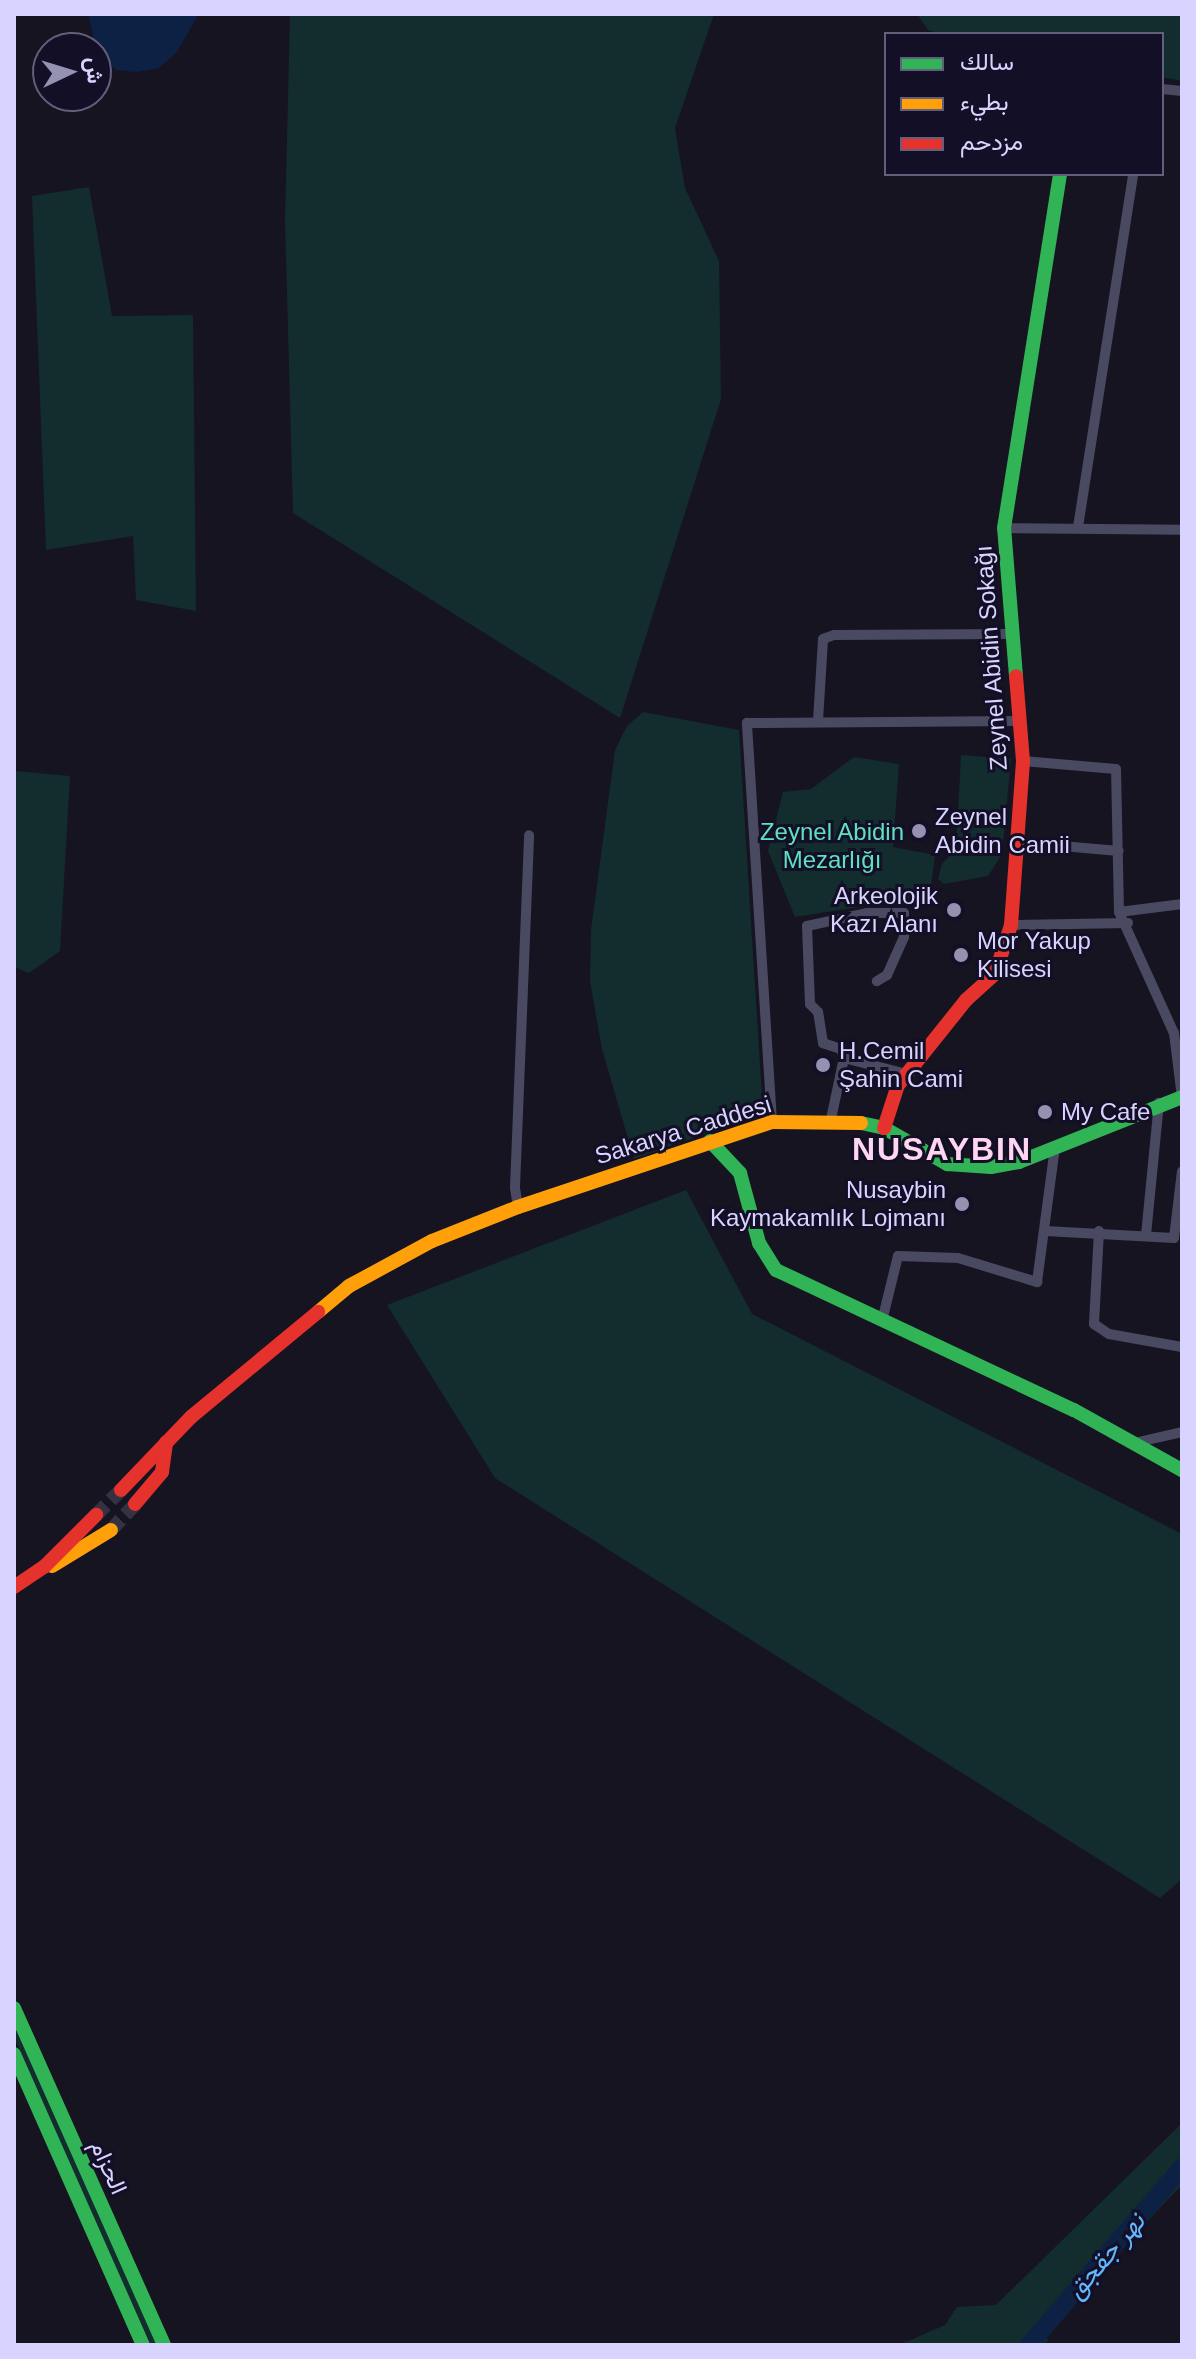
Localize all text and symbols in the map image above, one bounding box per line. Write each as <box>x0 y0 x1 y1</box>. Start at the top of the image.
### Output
north arrow <box>32 32 112 112</box>
legend <box>884 32 1164 176</box>
text: سالك <box>960 48 1014 75</box>
text: ش <box>81 56 108 84</box>
text: بطيء <box>960 88 1009 115</box>
text: مزدحم <box>960 128 1023 155</box>
street label: Zeynel Abidin Sokağı <box>969 544 1013 772</box>
place label: Zeynel Abidin Camii <box>935 803 1070 859</box>
park label: Zeynel Abidin Mezarlığı <box>759 818 905 874</box>
marker: Zeynel Abidin Camii <box>910 822 928 840</box>
place label: Arkeolojik Kazı Alanı <box>829 882 938 938</box>
marker: Arkeolojik Kazı Alanı <box>945 901 963 919</box>
place label: Mor Yakup Kilisesi <box>977 927 1091 983</box>
marker: Mor Yakup Kilisesi <box>952 946 970 964</box>
place label: H.Cemil Şahin Cami <box>839 1037 963 1093</box>
marker: H.Cemil Şahin Cami <box>814 1056 832 1074</box>
street label: Sakarya Caddesi <box>591 1090 775 1170</box>
place label: My Cafe <box>1061 1098 1150 1126</box>
marker: My Cafe <box>1036 1103 1054 1121</box>
district label: NUSAYBIN <box>852 1130 1032 1168</box>
place label: Nusaybin Kaymakamlık Lojmanı <box>710 1176 946 1232</box>
marker: Nusaybin Kaymakamlık Lojmanı <box>953 1195 971 1213</box>
street label: الحزام <box>84 2135 134 2199</box>
water label: نهر جقجق <box>1060 2207 1152 2305</box>

